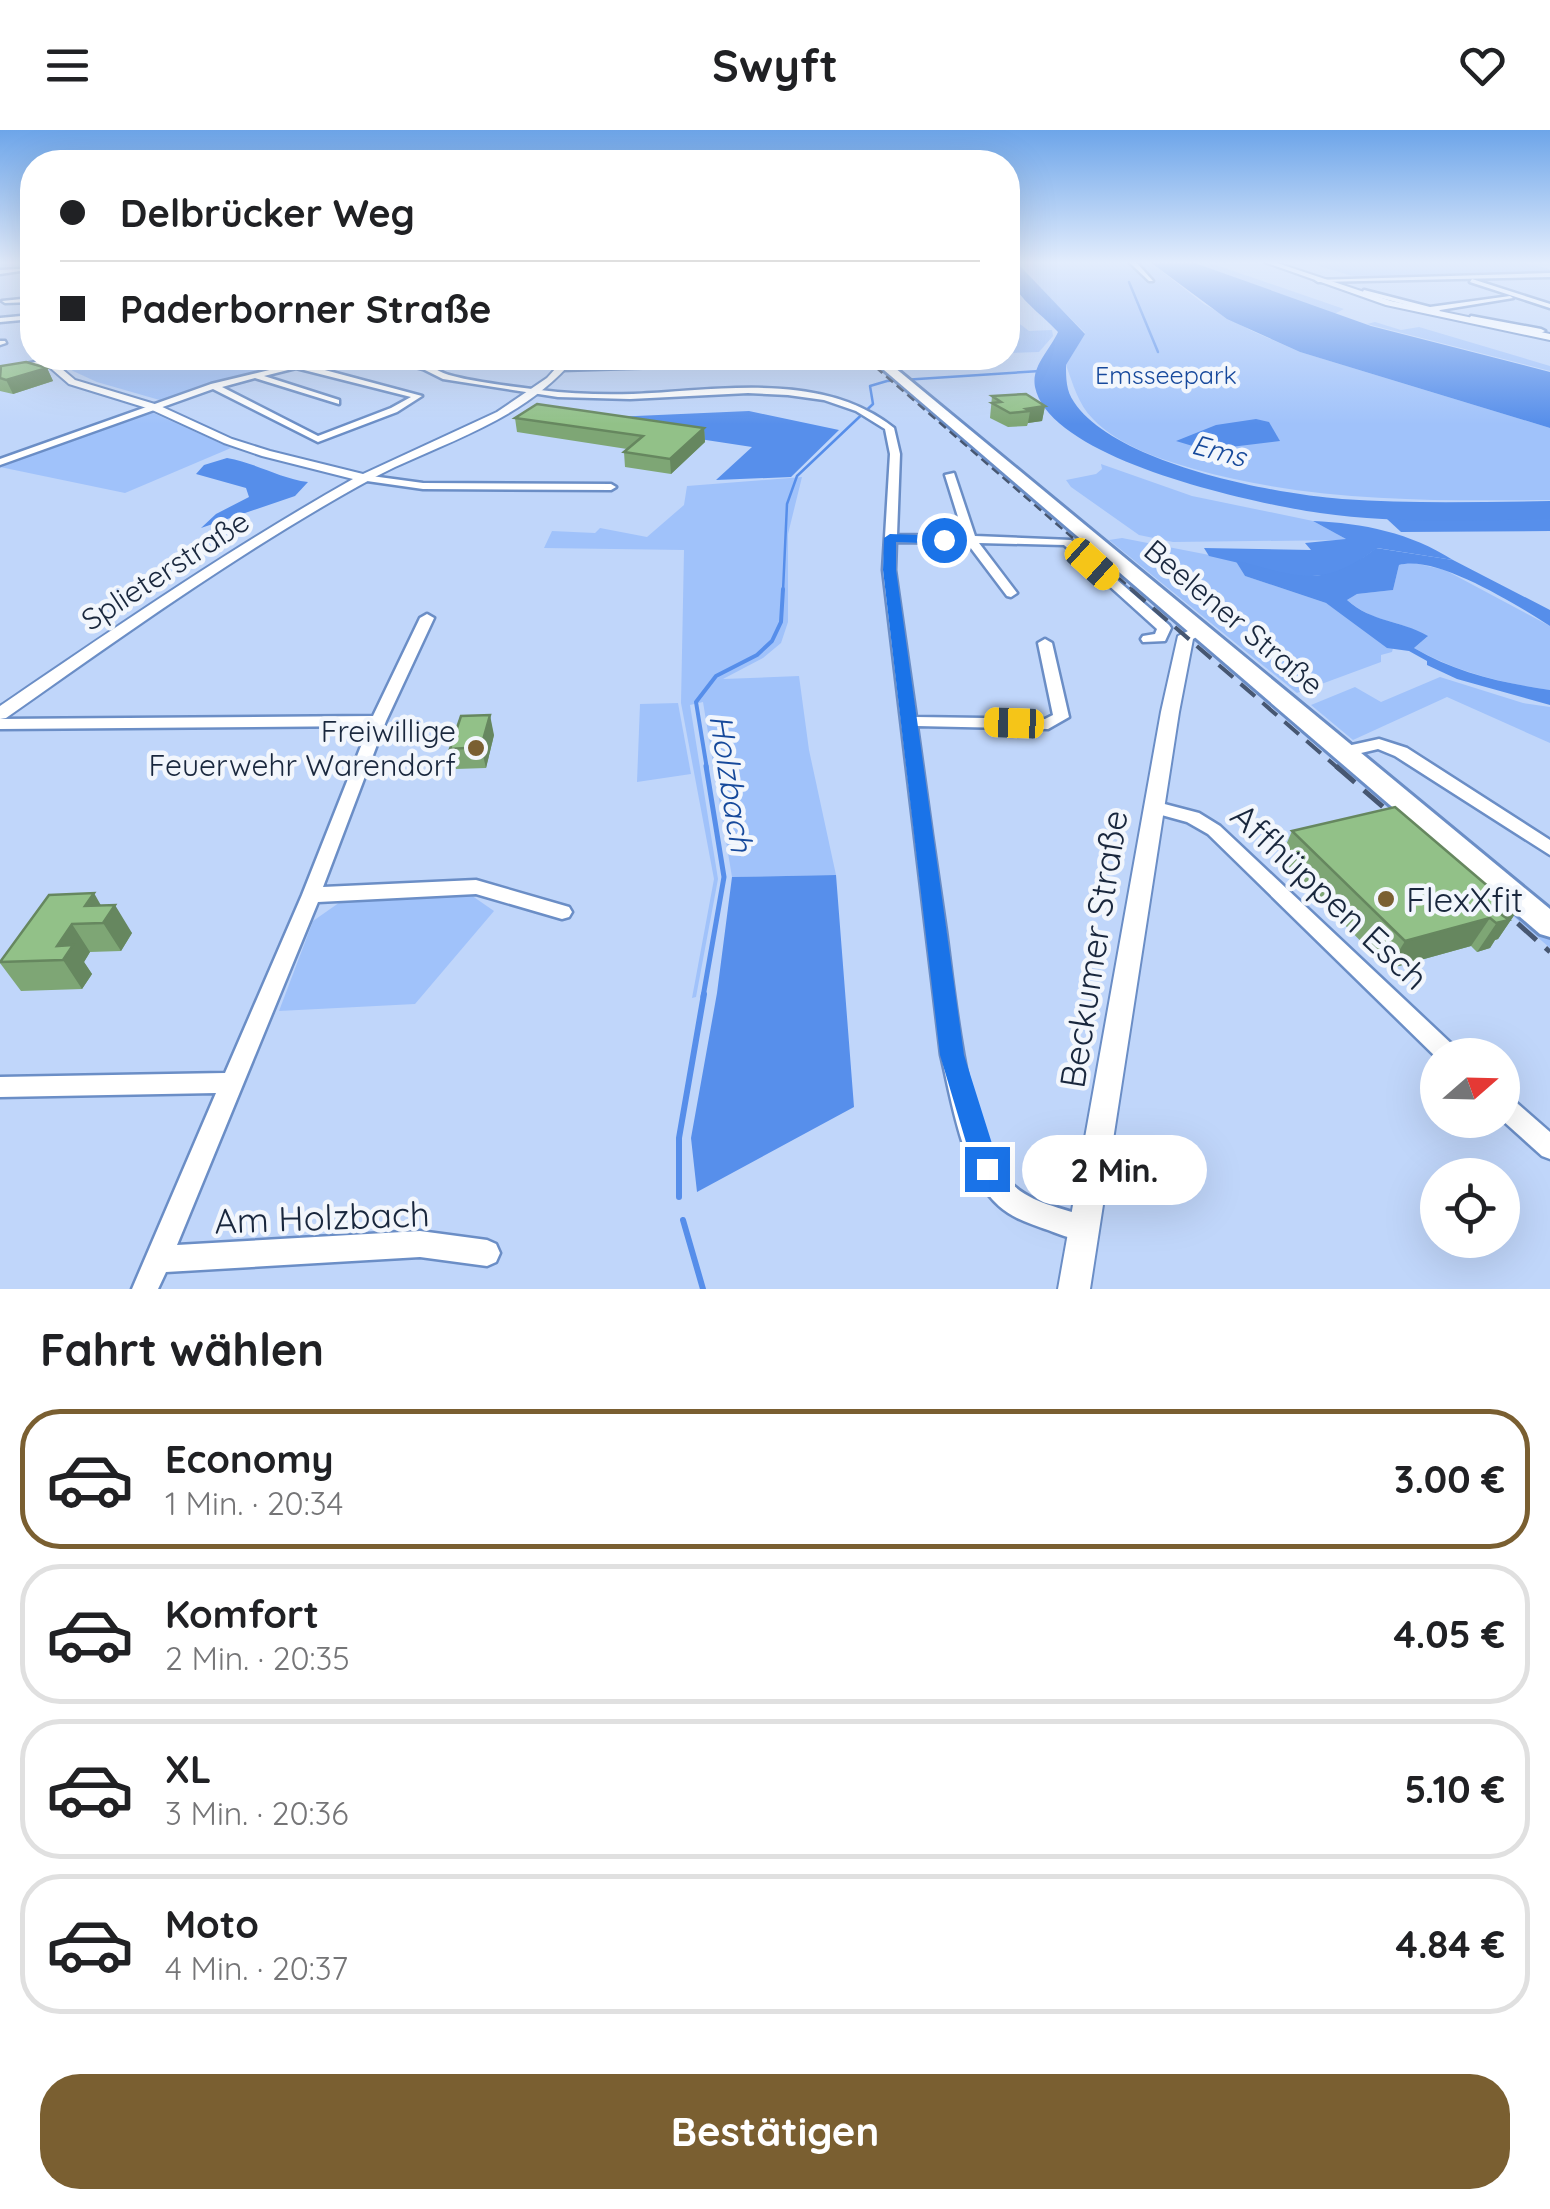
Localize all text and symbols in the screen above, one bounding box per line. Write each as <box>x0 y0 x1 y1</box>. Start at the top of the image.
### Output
text: Swyft <box>712 37 838 93</box>
icon: menu <box>40 38 95 93</box>
icon: heart <box>1455 38 1510 93</box>
text: Delbrücker Weg <box>120 189 415 237</box>
text: Paderborner Straße <box>120 285 492 333</box>
park label: Emsseepark <box>1095 359 1237 390</box>
water label: Ems <box>1188 426 1252 474</box>
street label: Splieterstraße <box>74 502 256 638</box>
route start <box>922 518 967 563</box>
street label: Beelener Straße <box>1137 531 1331 703</box>
car <box>1060 533 1124 595</box>
car <box>983 707 1045 739</box>
water label: Holzbach <box>701 711 763 855</box>
place label: Freiwillige Feuerwehr Warendorf <box>148 712 456 784</box>
marker: Freiwillige Feuerwehr Warendorf <box>465 737 487 759</box>
street label: Affhüppen Esch <box>1222 793 1438 999</box>
street label: Beckumer Straße <box>1049 807 1137 1091</box>
place label: FlexXfit <box>1406 877 1523 921</box>
marker: FlexXfit <box>1375 888 1397 910</box>
north arrow <box>1420 1038 1520 1138</box>
map controls <box>1420 1038 1520 1258</box>
callout: 2 Min. <box>1022 1134 1207 1204</box>
route end <box>965 1147 1010 1192</box>
text: 2 Min. <box>1071 1150 1158 1190</box>
button: locate <box>1420 1158 1520 1258</box>
street label: Am Holzbach <box>213 1191 431 1243</box>
text: Fahrt wählen <box>40 1321 324 1377</box>
icon: car <box>45 1434 135 1524</box>
text: Economy <box>165 1435 334 1483</box>
text: 3.00 € <box>1394 1455 1505 1503</box>
text: 1 Min. · 20:34 <box>165 1483 343 1523</box>
icon: car <box>45 1589 135 1679</box>
text: Komfort <box>165 1590 319 1638</box>
text: 4.05 € <box>1394 1610 1505 1658</box>
text: 2 Min. · 20:35 <box>165 1638 350 1678</box>
icon: car <box>45 1744 135 1834</box>
text: XL <box>165 1745 211 1793</box>
text: 5.10 € <box>1404 1765 1505 1813</box>
text: 3 Min. · 20:36 <box>165 1793 349 1833</box>
icon: car <box>45 1899 135 1989</box>
text: Moto <box>165 1900 259 1948</box>
text: 4.84 € <box>1396 1920 1505 1968</box>
text: 4 Min. · 20:37 <box>165 1948 348 1988</box>
button: Bestätigen <box>40 2074 1510 2189</box>

